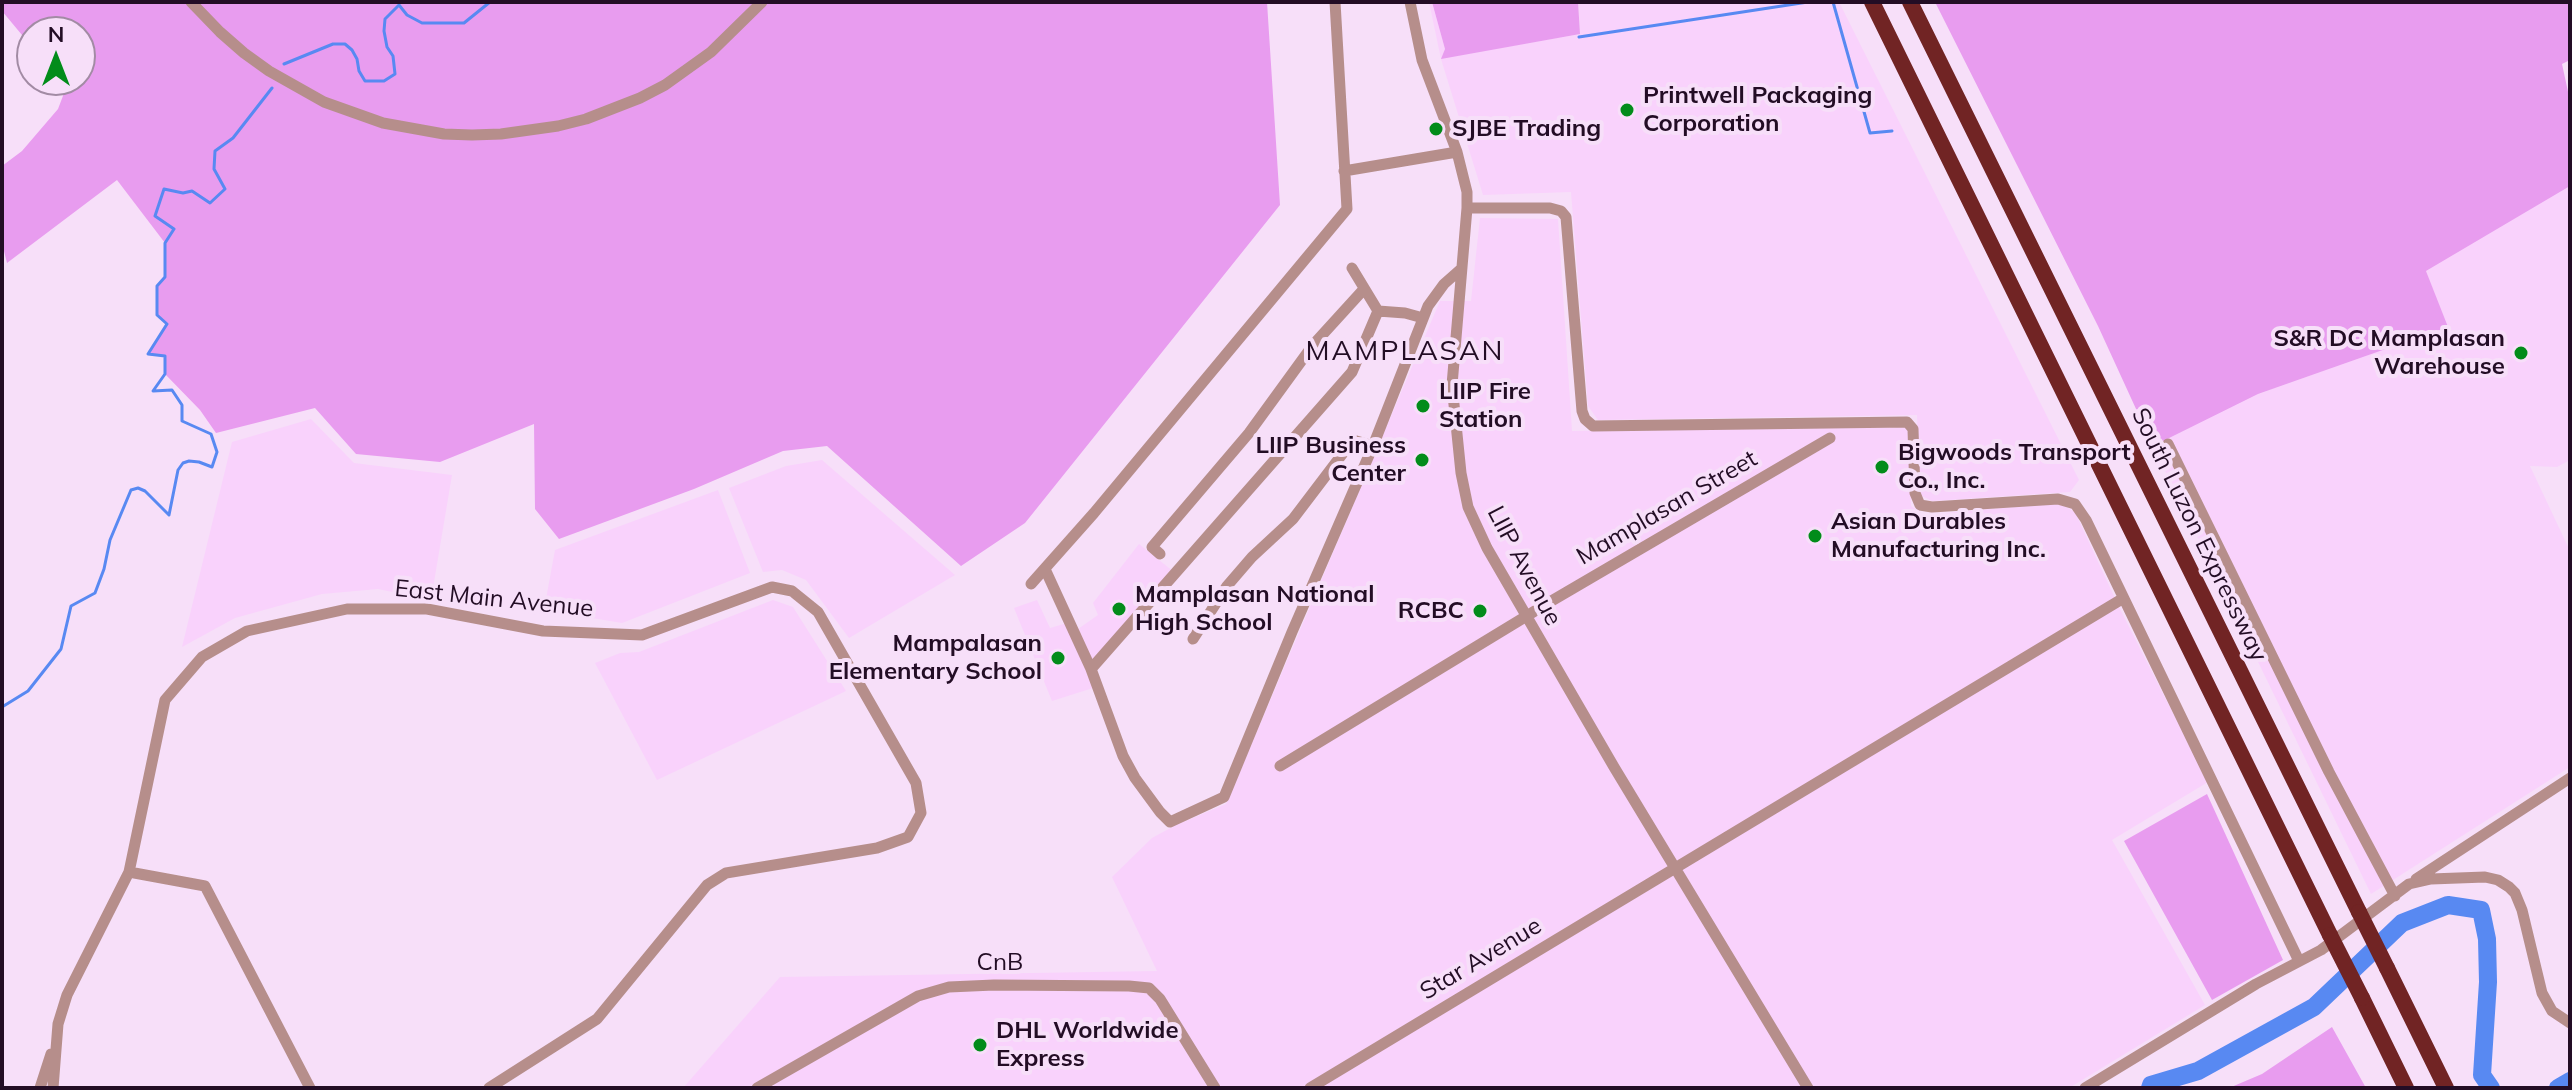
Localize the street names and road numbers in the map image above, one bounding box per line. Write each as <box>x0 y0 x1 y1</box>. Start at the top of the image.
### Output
street label: South Luzon Expressway <box>2125 404 2273 666</box>
street label: Mamplasan Street <box>1572 445 1762 571</box>
street label: LIIP Avenue <box>1481 501 1567 631</box>
street label: East Main Avenue <box>393 574 595 624</box>
street label: Star Avenue <box>1415 912 1547 1006</box>
street label: CnB <box>977 949 1023 977</box>

